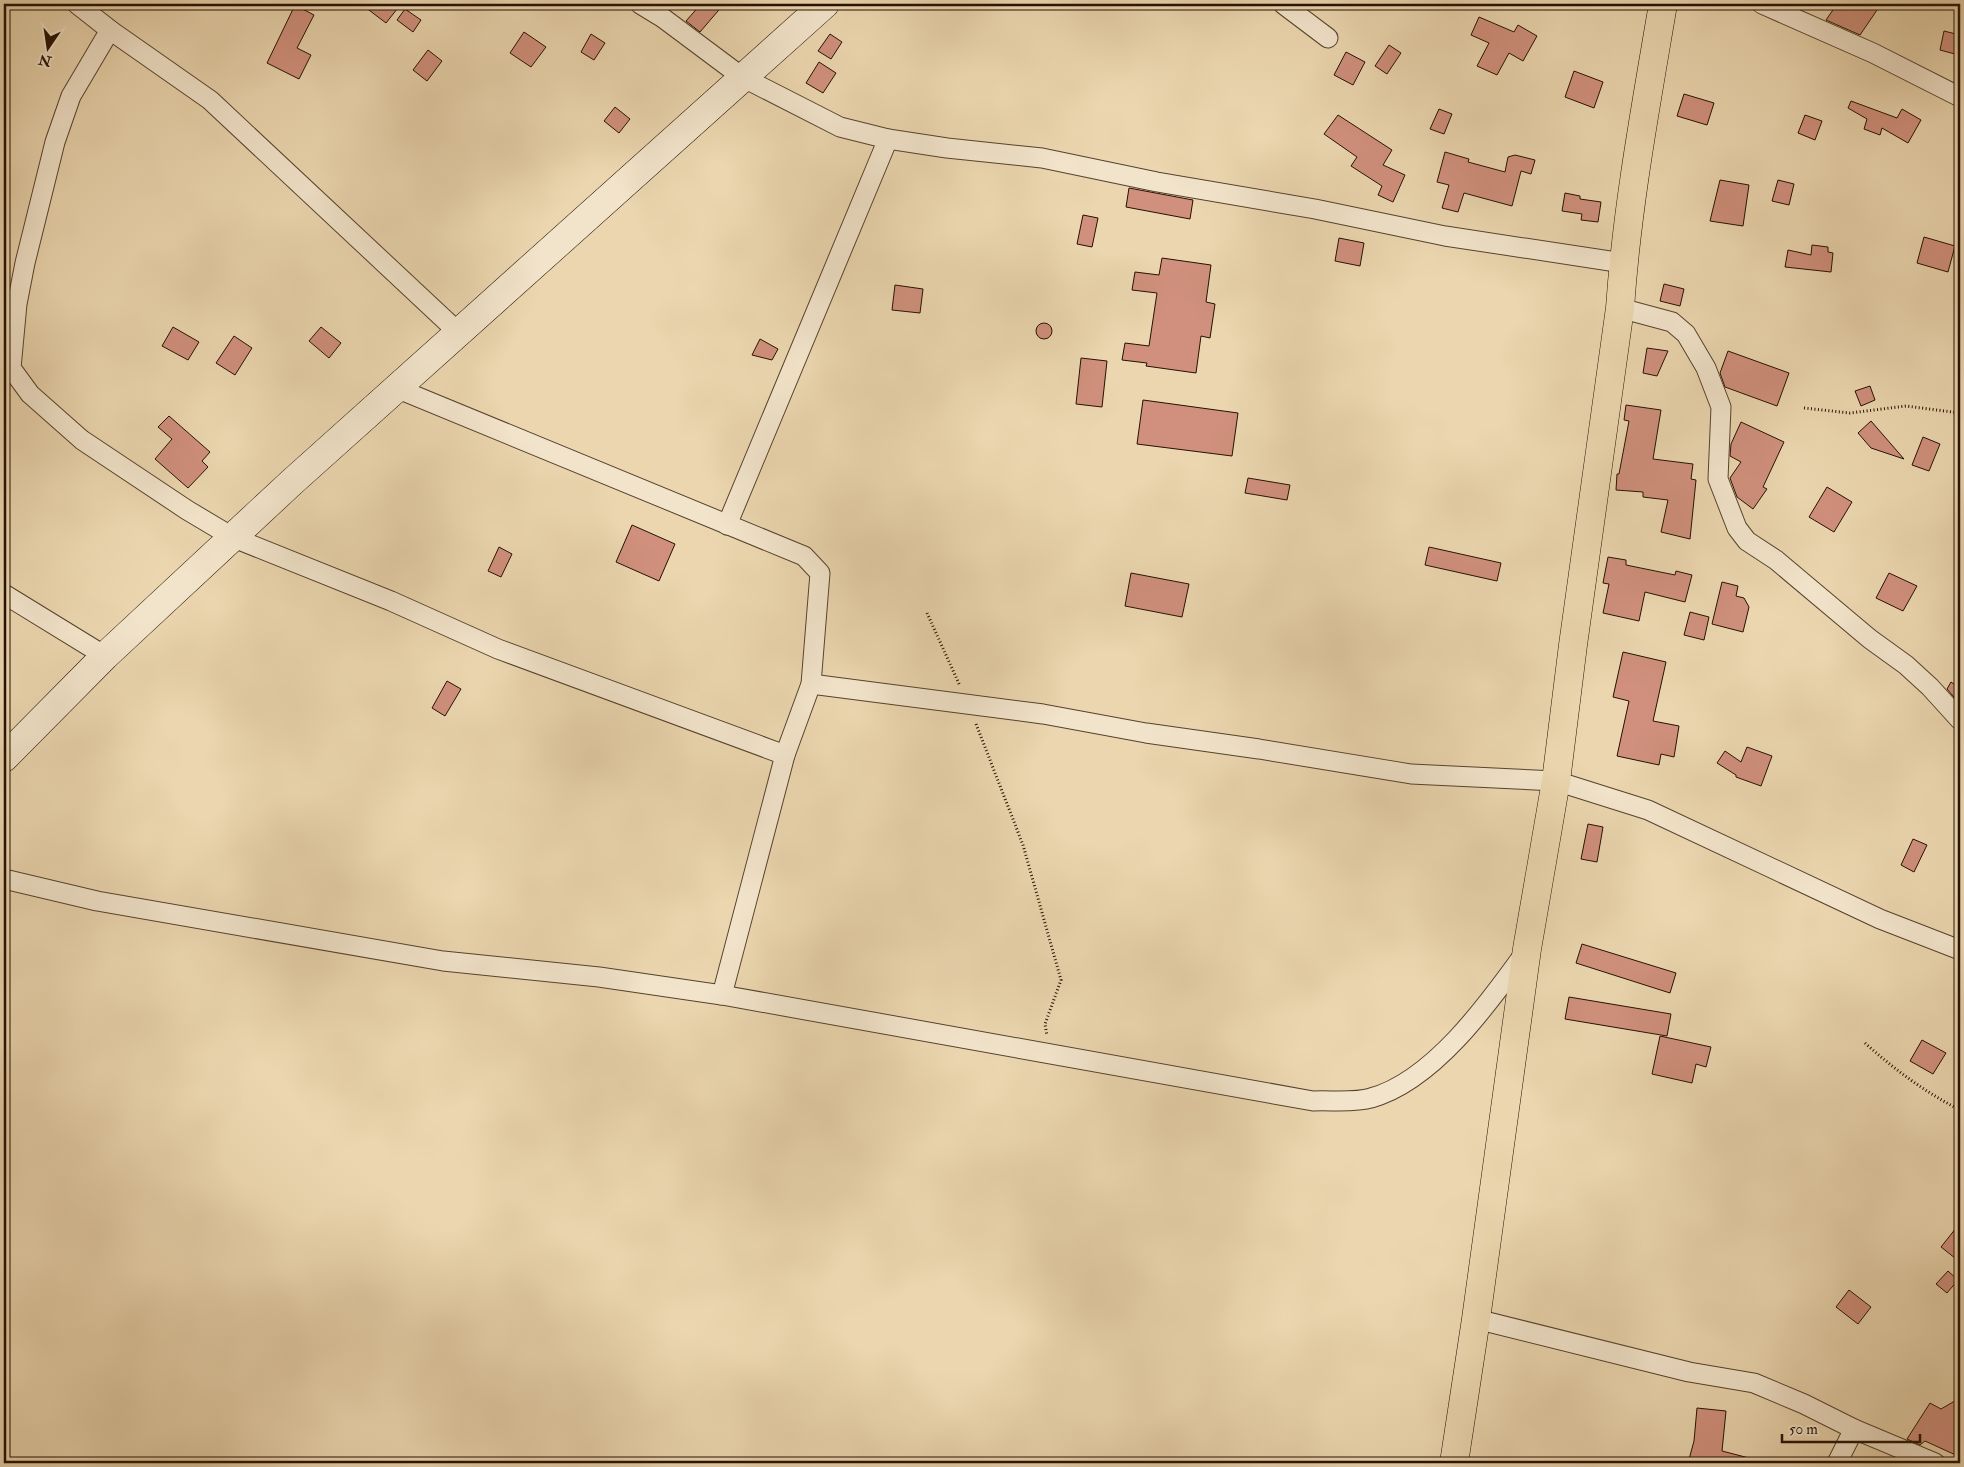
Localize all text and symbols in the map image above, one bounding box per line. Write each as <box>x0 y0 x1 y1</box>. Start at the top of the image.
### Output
north arrow <box>22 22 72 72</box>
text: N <box>37 50 54 70</box>
scale bar <box>1782 1412 1919 1444</box>
text: 50 m <box>1789 1420 1818 1439</box>

